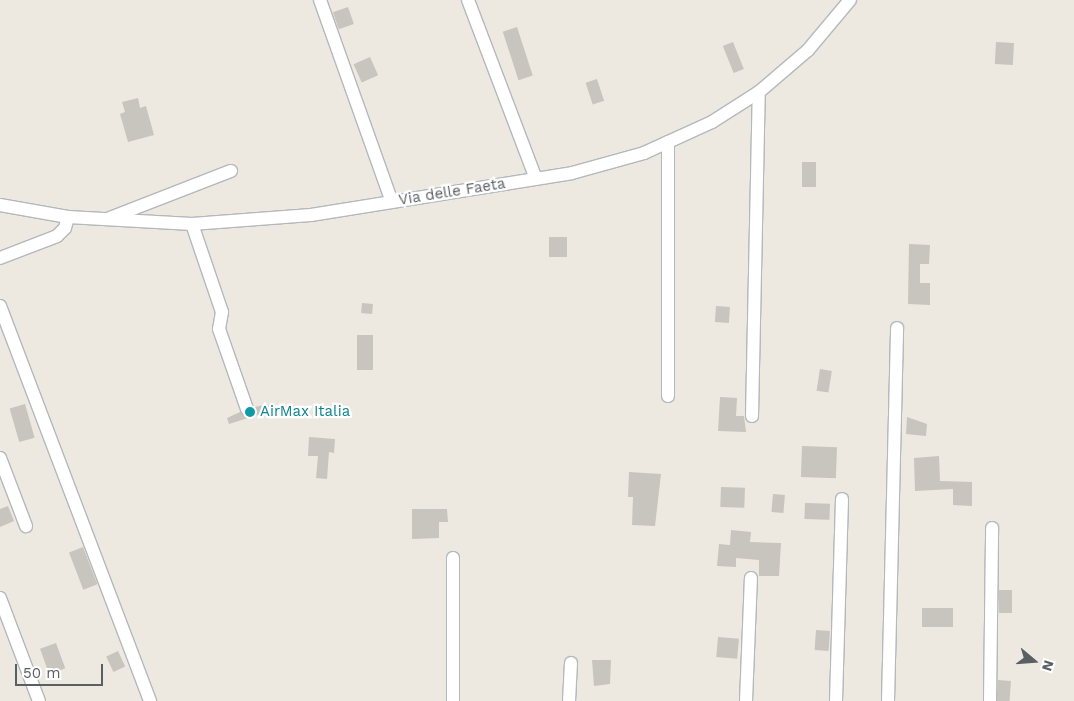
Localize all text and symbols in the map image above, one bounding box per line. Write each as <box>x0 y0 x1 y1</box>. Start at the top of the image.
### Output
street label: Via delle Faeta <box>397 175 507 209</box>
place label: AirMax Italia <box>260 403 350 421</box>
marker: AirMax Italia <box>244 406 256 418</box>
north arrow <box>1009 636 1059 686</box>
scale bar <box>18 654 105 686</box>
text: N <box>1039 658 1057 673</box>
text: 50 m <box>23 664 60 682</box>

